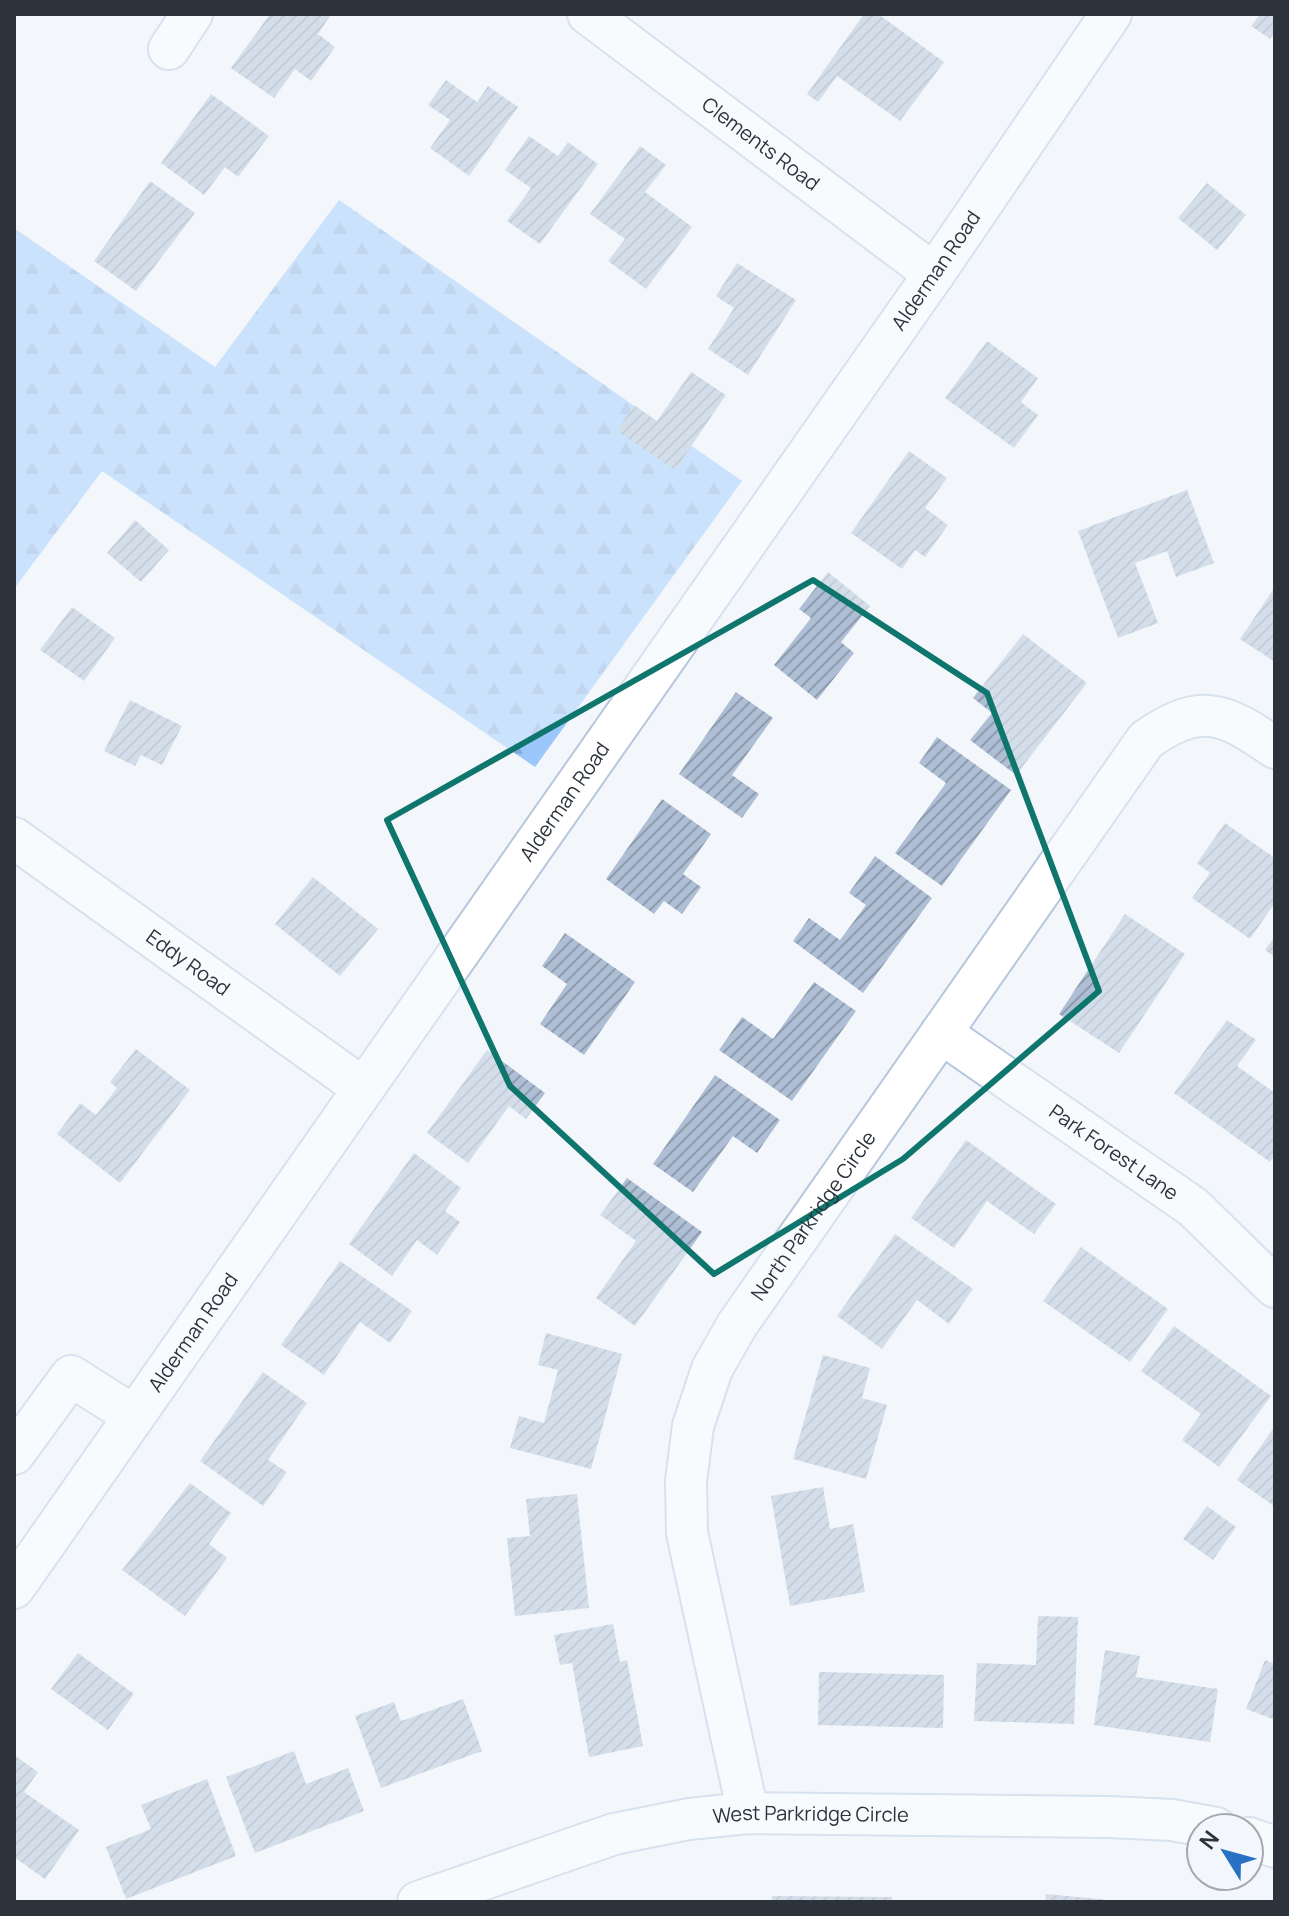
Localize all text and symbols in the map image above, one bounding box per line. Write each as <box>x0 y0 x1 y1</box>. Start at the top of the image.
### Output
street label: Clements Road <box>697 90 825 196</box>
street label: Alderman Road <box>885 205 986 335</box>
street label: Alderman Road <box>513 736 615 866</box>
street label: Eddy Road <box>141 923 236 1001</box>
street label: Park Forest Lane <box>1044 1098 1184 1206</box>
street label: North Parkridge Circle <box>744 1125 882 1306</box>
street label: Alderman Road <box>141 1267 244 1397</box>
street label: West Parkridge Circle <box>711 1799 909 1830</box>
north arrow <box>1185 1812 1265 1892</box>
text: N <box>1192 1825 1226 1855</box>

